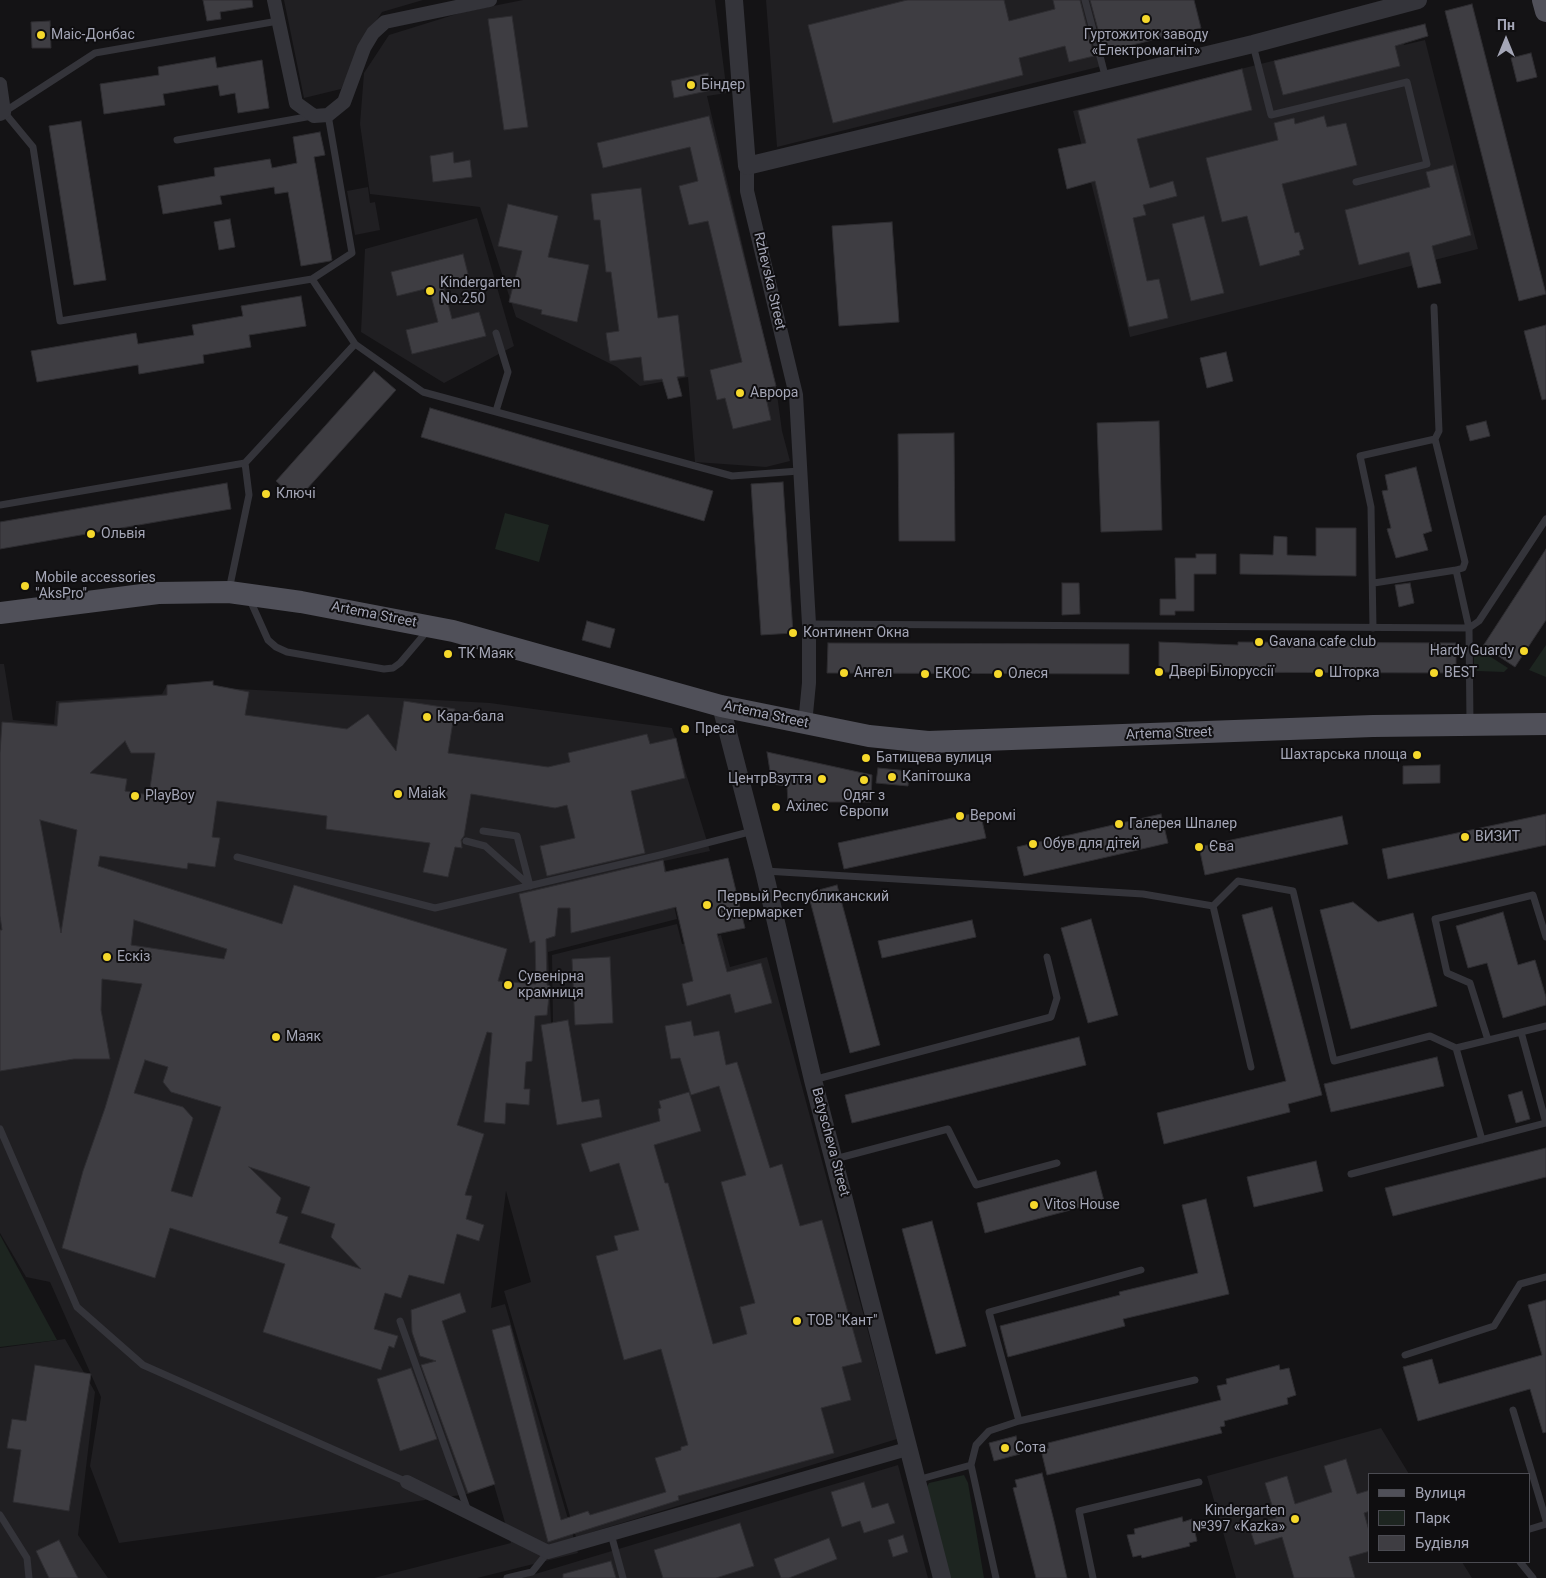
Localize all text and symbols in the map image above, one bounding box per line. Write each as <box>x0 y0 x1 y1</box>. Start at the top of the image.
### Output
marker: Гуртожиток заводу «Електромагніт» <box>1140 13 1152 25</box>
north arrow <box>1481 15 1531 65</box>
text: Пн <box>1497 17 1515 33</box>
place label: Маіс-Донбас <box>51 27 135 43</box>
place label: Гуртожиток заводу «Електромагніт» <box>1084 27 1208 59</box>
marker: Маіс-Донбас <box>35 29 47 41</box>
place label: Біндер <box>701 77 745 93</box>
marker: Біндер <box>685 79 697 91</box>
street label: Rzhevska Street <box>750 231 788 331</box>
place label: Kindergarten No.250 <box>440 275 520 308</box>
marker: Kindergarten No.250 <box>424 285 436 297</box>
place label: Аврора <box>750 385 798 401</box>
marker: Аврора <box>734 387 746 399</box>
place label: Ключі <box>276 486 316 502</box>
marker: Ключі <box>260 488 272 500</box>
place label: Ольвія <box>101 526 145 542</box>
marker: Ольвія <box>85 528 97 540</box>
place label: Mobile accessories "AksPro" <box>35 570 156 602</box>
marker: Mobile accessories "AksPro" <box>19 580 31 592</box>
street label: Artema Street <box>330 598 418 632</box>
place label: Континент Окна <box>803 625 909 641</box>
marker: Континент Окна <box>787 627 799 639</box>
place label: Gavana cafe club <box>1269 634 1376 650</box>
marker: Gavana cafe club <box>1253 636 1265 648</box>
place label: Hardy Guardy <box>1430 643 1514 659</box>
marker: Hardy Guardy <box>1518 645 1530 657</box>
place label: ТК Маяк <box>458 646 514 662</box>
marker: ТК Маяк <box>442 648 454 660</box>
place label: Двері Білоруссії <box>1169 664 1274 680</box>
place label: Ангел <box>854 665 892 681</box>
place label: Шторка <box>1329 665 1380 681</box>
place label: BEST <box>1444 665 1477 681</box>
place label: ЕКОС <box>935 666 970 682</box>
place label: Олеся <box>1008 666 1048 682</box>
marker: Двері Білоруссії <box>1153 666 1165 678</box>
marker: Ангел <box>838 667 850 679</box>
marker: Шторка <box>1313 667 1325 679</box>
marker: BEST <box>1428 667 1440 679</box>
marker: ЕКОС <box>919 668 931 680</box>
marker: Олеся <box>992 668 1004 680</box>
street label: Artema Street <box>722 698 810 732</box>
place label: Кара-бала <box>437 709 504 725</box>
marker: Кара-бала <box>421 711 433 723</box>
place label: Преса <box>695 721 735 737</box>
marker: Преса <box>679 723 691 735</box>
street label: Artema Street <box>1125 724 1213 744</box>
place label: Шахтарська площа <box>1280 747 1407 763</box>
marker: Шахтарська площа <box>1411 749 1423 761</box>
place label: Батищева вулиця <box>876 750 992 766</box>
marker: Батищева вулиця <box>860 752 872 764</box>
place label: Капітошка <box>902 769 971 785</box>
place label: ЦентрВзуття <box>728 771 812 787</box>
marker: Капітошка <box>886 771 898 783</box>
marker: ЦентрВзуття <box>816 773 828 785</box>
marker: Одяг з Європи <box>858 774 870 786</box>
place label: Maiak <box>408 786 446 802</box>
place label: PlayBoy <box>145 788 195 804</box>
marker: Maiak <box>392 788 404 800</box>
place label: Одяг з Європи <box>839 788 889 820</box>
marker: PlayBoy <box>129 790 141 802</box>
place label: Ахілес <box>786 799 828 815</box>
marker: Ахілес <box>770 801 782 813</box>
place label: Веромі <box>970 808 1016 824</box>
marker: Веромі <box>954 810 966 822</box>
place label: Галерея Шпалер <box>1129 816 1237 832</box>
marker: Галерея Шпалер <box>1113 818 1125 830</box>
place label: ВИЗИТ <box>1475 829 1520 845</box>
marker: ВИЗИТ <box>1459 831 1471 843</box>
place label: Обув для дітей <box>1043 836 1140 852</box>
marker: Обув для дітей <box>1027 838 1039 850</box>
place label: Єва <box>1209 839 1234 855</box>
marker: Єва <box>1193 841 1205 853</box>
place label: Первый Республиканский Супермаркет <box>717 889 889 922</box>
marker: Первый Республиканский Супермаркет <box>701 899 713 911</box>
place label: Ескіз <box>117 949 150 965</box>
marker: Ескіз <box>101 951 113 963</box>
place label: Сувенірна крамниця <box>518 969 584 1002</box>
marker: Сувенірна крамниця <box>502 979 514 991</box>
place label: Маяк <box>286 1029 321 1045</box>
marker: Маяк <box>270 1031 282 1043</box>
street label: Batyscheva Street <box>807 1086 853 1198</box>
place label: Vitos House <box>1044 1197 1120 1213</box>
marker: Vitos House <box>1028 1199 1040 1211</box>
place label: ТОВ "Кант" <box>807 1313 877 1329</box>
marker: ТОВ "Кант" <box>791 1315 803 1327</box>
place label: Сота <box>1015 1440 1046 1456</box>
marker: Сота <box>999 1442 1011 1454</box>
legend <box>1368 1473 1531 1563</box>
text: Вулиця <box>1415 1484 1466 1502</box>
place label: Kindergarten №397 «Kazka» <box>1192 1503 1285 1535</box>
text: Парк <box>1415 1509 1450 1527</box>
marker: Kindergarten №397 «Kazka» <box>1289 1513 1301 1525</box>
text: Будівля <box>1415 1534 1469 1552</box>

